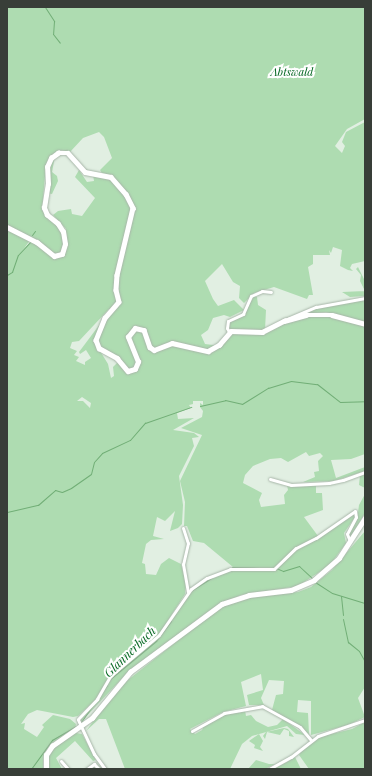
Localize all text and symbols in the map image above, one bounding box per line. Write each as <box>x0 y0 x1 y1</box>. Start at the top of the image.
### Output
park label: Abtswald <box>271 65 313 79</box>
water label: Glannerbach <box>101 624 159 680</box>

